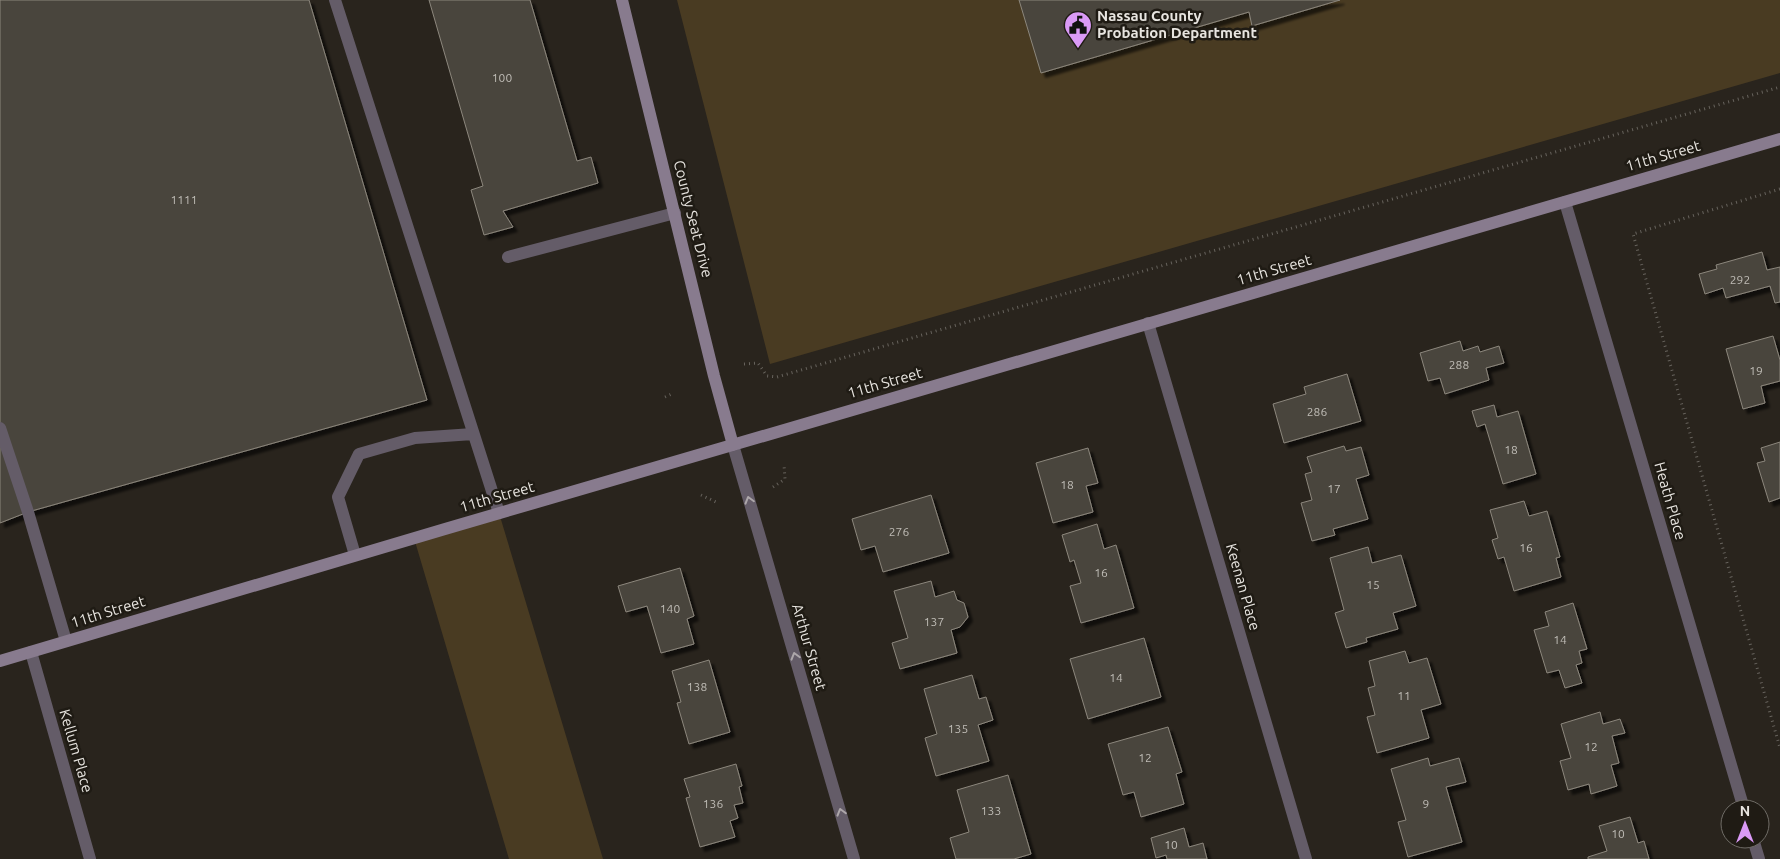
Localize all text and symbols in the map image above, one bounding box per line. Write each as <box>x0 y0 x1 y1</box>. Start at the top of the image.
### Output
place label: Nassau County Probation Department <box>1097 7 1257 41</box>
public building icon: Nassau County Probation Department <box>1063 10 1093 49</box>
house number: 100 <box>492 71 512 84</box>
street label: 11th Street <box>1624 137 1702 174</box>
street label: County Seat Drive <box>671 158 716 279</box>
house number: 1111 <box>170 193 198 206</box>
street label: 11th Street <box>1235 251 1313 288</box>
house number: 292 <box>1730 273 1750 286</box>
house number: 288 <box>1449 358 1469 371</box>
street label: 11th Street <box>846 364 924 401</box>
house number: 19 <box>1749 364 1763 377</box>
house number: 286 <box>1307 405 1327 418</box>
house number: 18 <box>1504 443 1518 456</box>
street label: Heath Place <box>1651 460 1690 542</box>
street label: 11th Street <box>458 478 536 515</box>
house number: 18 <box>1060 478 1074 491</box>
house number: 17 <box>1327 482 1341 495</box>
one-way arrow <box>745 497 755 505</box>
house number: 276 <box>889 525 909 538</box>
street label: Keenan Place <box>1223 541 1264 632</box>
house number: 16 <box>1519 541 1533 554</box>
house number: 16 <box>1094 566 1108 579</box>
house number: 15 <box>1366 578 1380 591</box>
street label: 11th Street <box>69 592 147 631</box>
house number: 140 <box>660 602 680 615</box>
street label: Arthur Street <box>789 602 830 692</box>
house number: 137 <box>924 615 944 628</box>
house number: 14 <box>1553 633 1567 646</box>
one-way arrow <box>790 653 800 661</box>
house number: 14 <box>1109 671 1123 684</box>
house number: 138 <box>687 680 707 693</box>
house number: 11 <box>1397 689 1411 702</box>
street label: Kellum Place <box>56 707 96 794</box>
house number: 135 <box>948 722 968 735</box>
house number: 12 <box>1584 740 1598 753</box>
house number: 12 <box>1138 751 1152 764</box>
house number: 136 <box>703 797 723 810</box>
house number: 9 <box>1423 797 1429 810</box>
north arrow <box>1720 799 1770 849</box>
text: N <box>1740 803 1750 819</box>
house number: 133 <box>981 804 1001 817</box>
one-way arrow <box>836 809 846 817</box>
house number: 10 <box>1611 827 1625 840</box>
house number: 10 <box>1164 838 1178 851</box>

